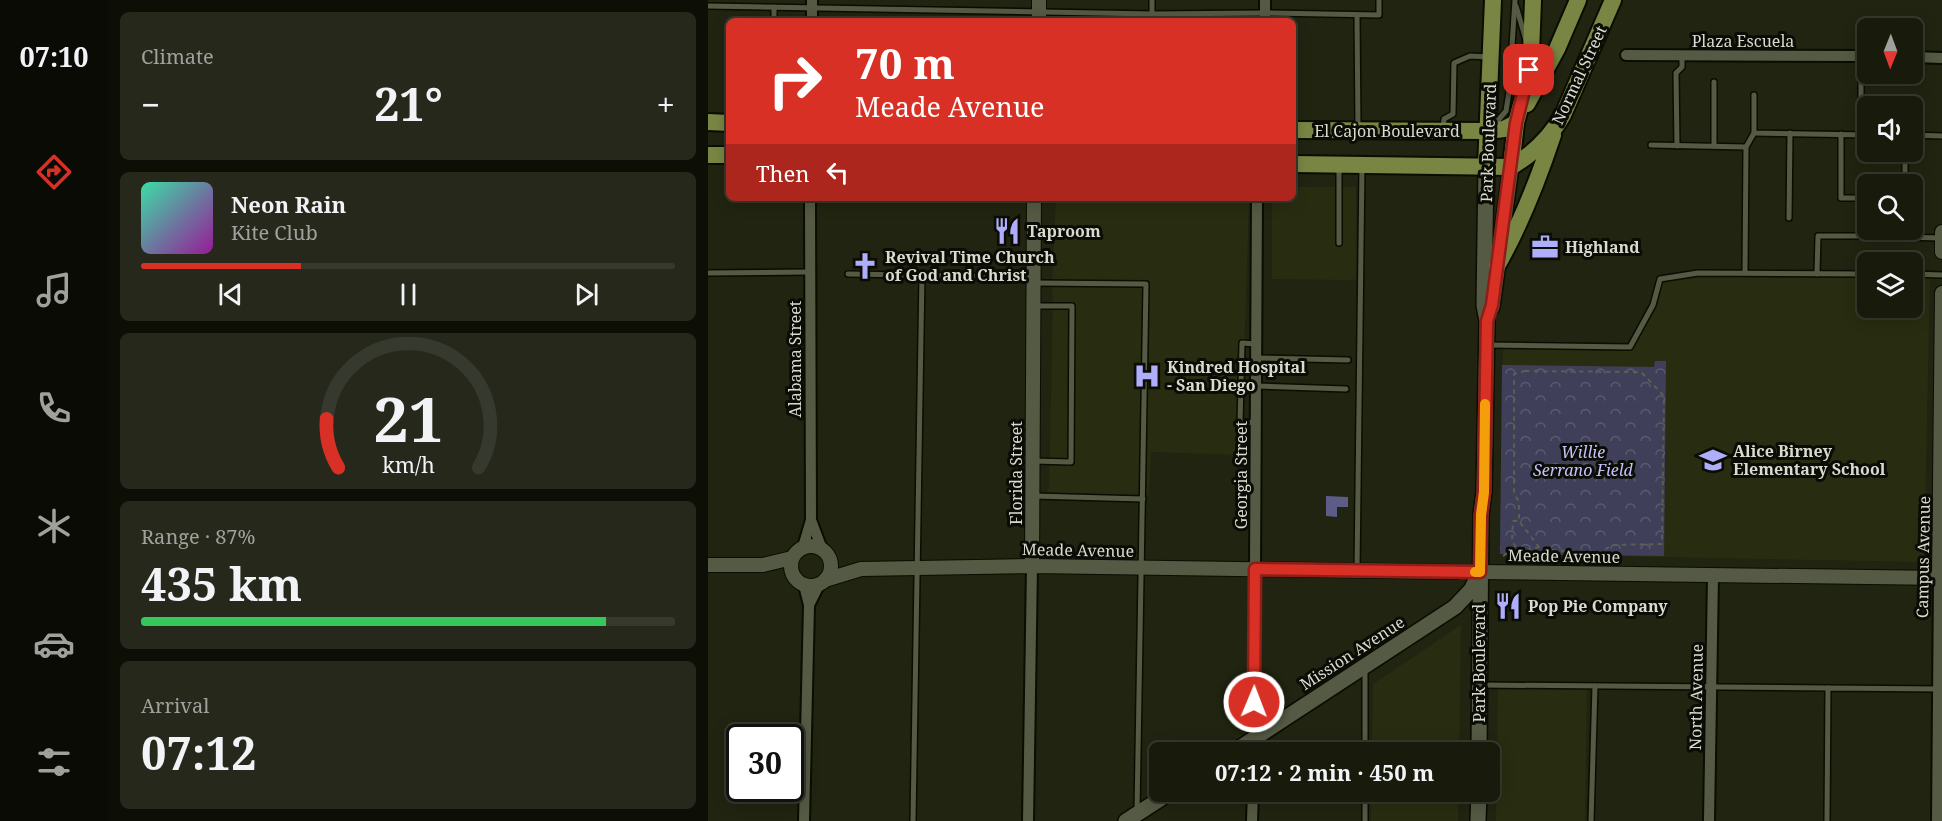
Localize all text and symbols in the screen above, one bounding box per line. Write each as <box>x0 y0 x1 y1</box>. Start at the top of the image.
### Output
north arrow <box>1857 18 1923 84</box>
map controls <box>1857 18 1923 318</box>
street label: Normal Street <box>1546 22 1612 128</box>
street label: Plaza Escuela <box>1692 30 1794 52</box>
text: 70 m <box>855 34 955 91</box>
text: 07:10 <box>19 38 89 75</box>
icon: right <box>756 42 834 120</box>
text: Climate <box>141 43 214 70</box>
pin <box>1503 44 1554 95</box>
icon: arrive <box>1512 53 1545 86</box>
text: 21° <box>374 73 443 134</box>
text: − <box>141 82 160 127</box>
text: + <box>657 82 675 127</box>
street label: Park Boulevard <box>1475 83 1501 203</box>
text: Meade Avenue <box>855 88 1045 125</box>
button: sound <box>1857 96 1923 162</box>
street label: El Cajon Boulevard <box>1314 120 1460 142</box>
icon: directions <box>33 151 75 193</box>
icon: left <box>821 156 854 189</box>
text: Then <box>756 158 809 188</box>
button: search <box>1857 174 1923 240</box>
text: Neon Rain <box>231 189 346 219</box>
restaurant icon: Taproom <box>992 216 1022 246</box>
text: Kite Club <box>231 219 318 246</box>
place label: Taproom <box>1027 220 1101 242</box>
office icon: Highland <box>1530 232 1560 262</box>
place label: Highland <box>1565 236 1640 258</box>
place label: Revival Time Church of God and Christ <box>885 246 1055 286</box>
church icon: Revival Time Church of God and Christ <box>850 251 880 281</box>
button: layers <box>1857 252 1923 318</box>
icon: music <box>33 269 75 311</box>
icon: previous <box>214 278 247 311</box>
icon: pause <box>392 278 425 311</box>
icon: next <box>570 278 603 311</box>
street label: Alabama Street <box>784 300 806 418</box>
place label: Kindred Hospital - San Diego <box>1167 356 1306 396</box>
hospital icon: Kindred Hospital - San Diego <box>1132 361 1162 391</box>
text: 21 <box>373 375 443 460</box>
icon: phone <box>33 387 75 429</box>
street label: Florida Street <box>1005 421 1027 525</box>
street label: Georgia Street <box>1230 421 1252 529</box>
place label: Alice Birney Elementary School <box>1733 440 1886 480</box>
park label: Willie Serrano Field <box>1533 441 1634 481</box>
school or university icon: Alice Birney Elementary School <box>1698 445 1728 475</box>
text: km/h <box>382 450 435 479</box>
street label: Campus Avenue <box>1911 496 1935 618</box>
icon: climate <box>33 505 75 547</box>
text: Range · 87% <box>141 523 255 550</box>
street label: Meade Avenue <box>1022 538 1134 562</box>
street label: Meade Avenue <box>1508 544 1620 568</box>
text: 435 km <box>141 553 302 614</box>
restaurant icon: Pop Pie Company <box>1493 591 1523 621</box>
place label: Pop Pie Company <box>1528 595 1668 617</box>
street label: Park Boulevard <box>1468 603 1490 722</box>
street label: Mission Avenue <box>1295 611 1409 695</box>
icon: car <box>33 623 75 665</box>
street label: North Avenue <box>1684 644 1708 750</box>
position arrow <box>1222 670 1286 734</box>
text: Arrival <box>141 692 209 719</box>
text: 07:12 <box>141 722 256 783</box>
speed limit sign: 30 <box>726 724 804 802</box>
icon: filters <box>33 741 75 783</box>
text: 07:12 · 2 min · 450 m <box>1215 757 1434 787</box>

